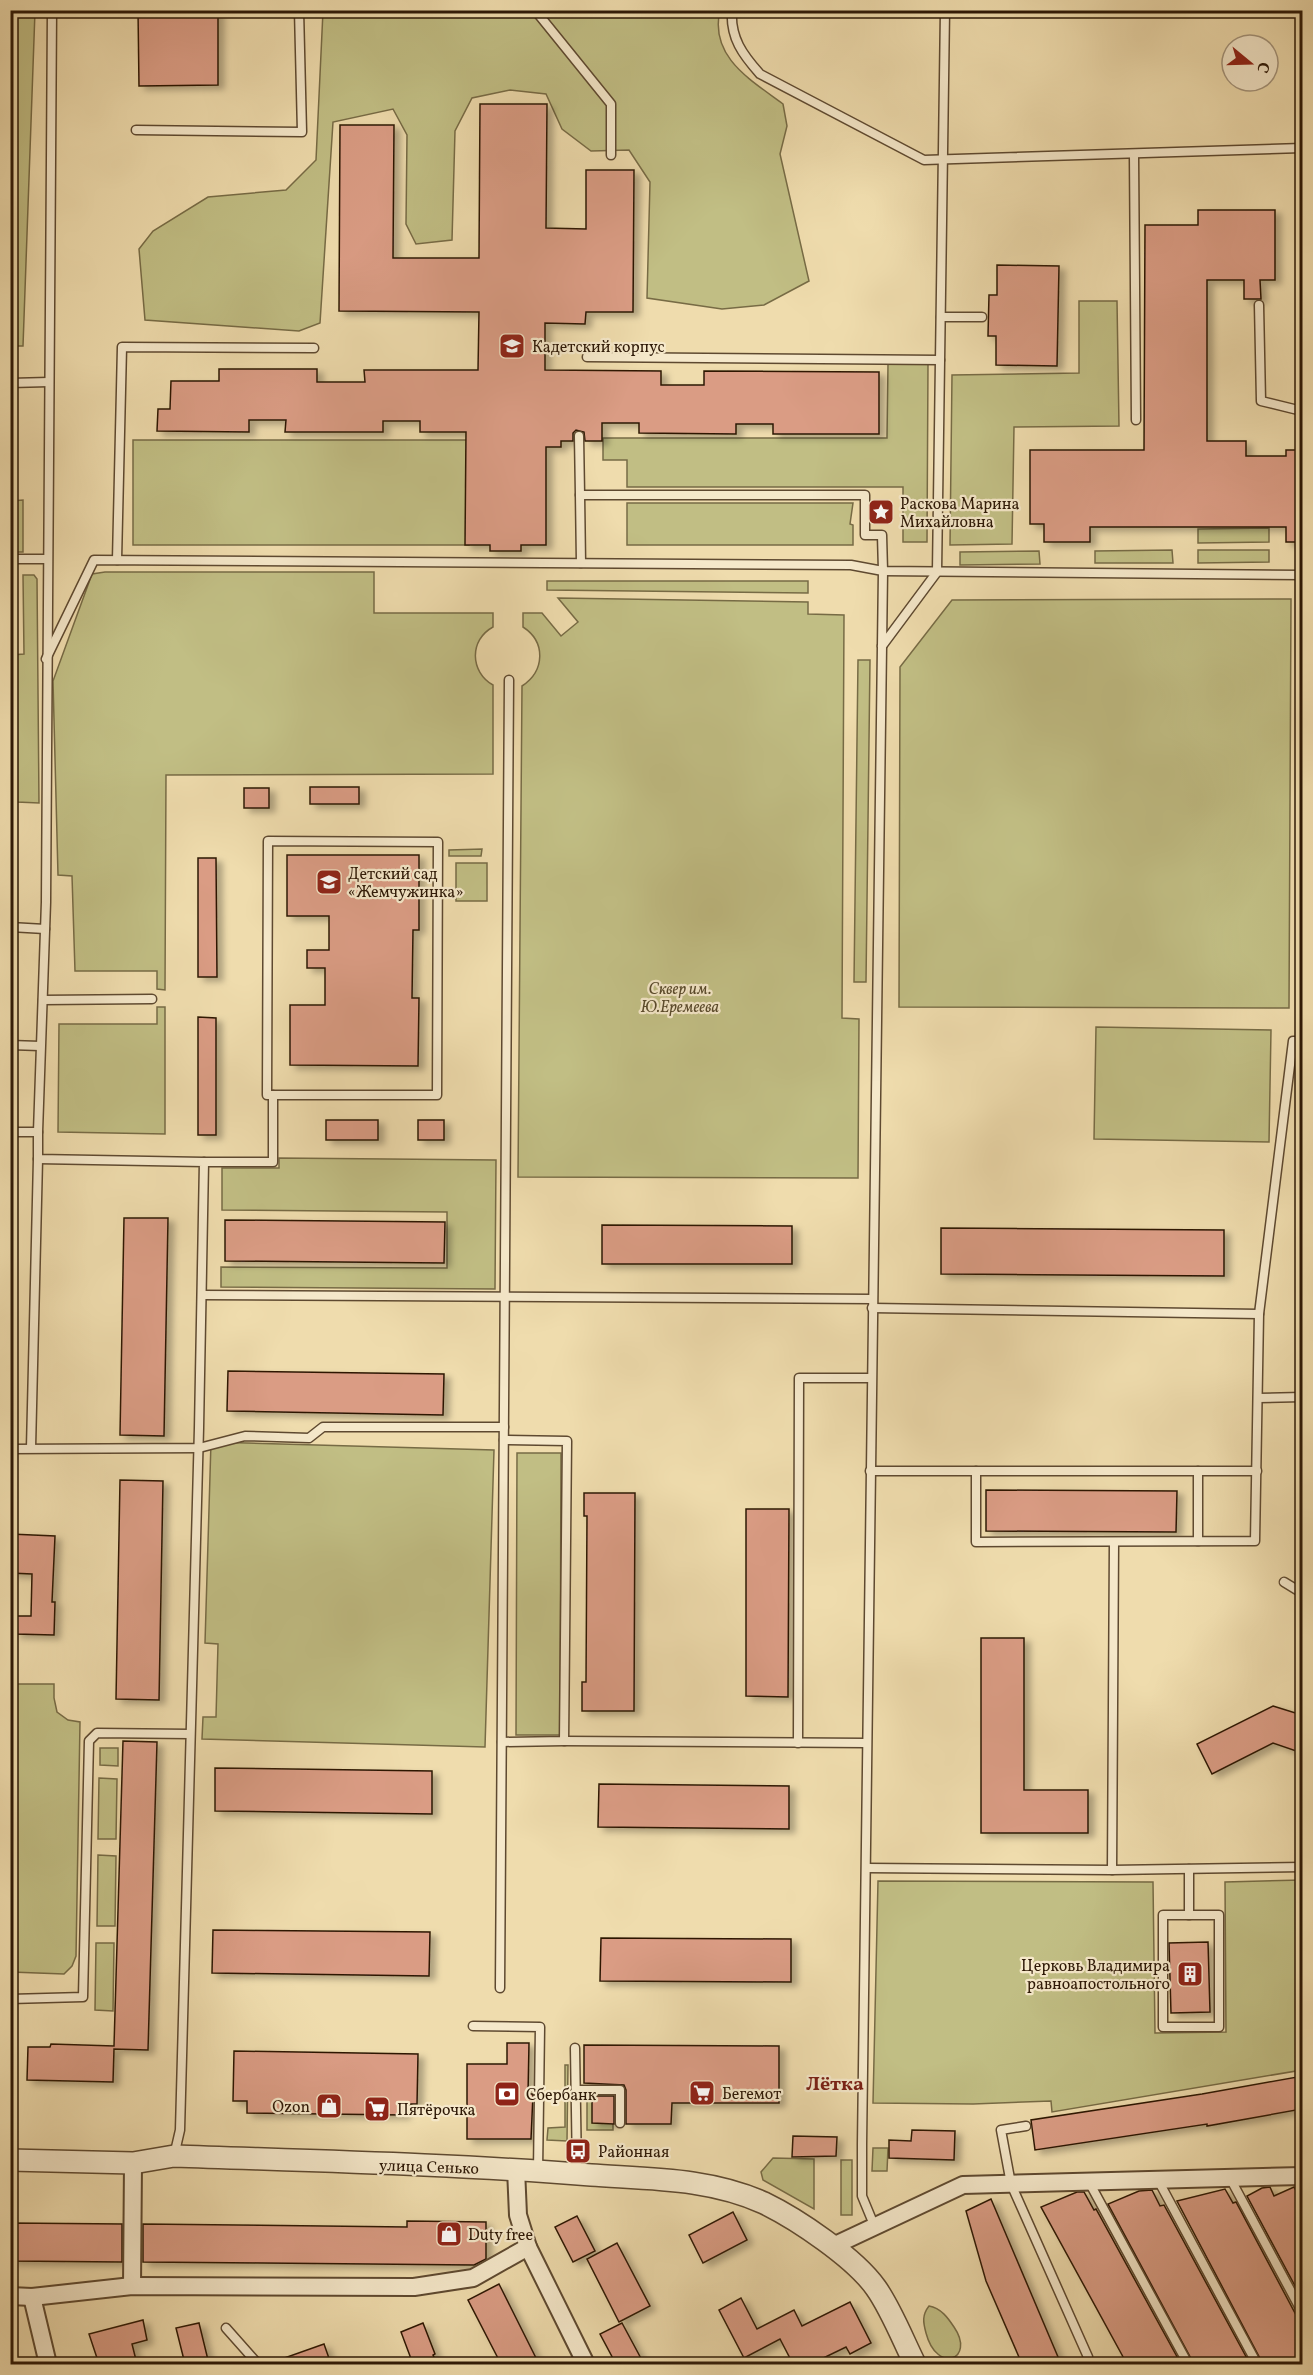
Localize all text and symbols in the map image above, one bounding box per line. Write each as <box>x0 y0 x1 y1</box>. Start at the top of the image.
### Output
north arrow <box>1220 33 1280 93</box>
text: С <box>1250 59 1274 76</box>
school or university icon: Кадетский корпус <box>497 331 527 361</box>
place label: Кадетский корпус <box>532 337 665 359</box>
place label: Раскова Марина Михайловна <box>900 494 1020 534</box>
place icon: Раскова Марина Михайловна <box>866 497 896 527</box>
place label: Детский сад «Жемчужинка» <box>348 864 464 904</box>
school or university icon: Детский сад «Жемчужинка» <box>314 867 344 897</box>
park label: Сквер им. Ю.Еремеева <box>641 979 720 1019</box>
place label: Церковь Владимира равноапостольного <box>1021 1956 1170 1996</box>
building icon: Церковь Владимира равноапостольного <box>1175 1959 1205 1989</box>
district label: Лётка <box>806 2071 864 2099</box>
supermarket icon: Бегемот <box>687 2078 717 2108</box>
bank icon: Сбербанк <box>492 2079 522 2109</box>
place label: Бегемот <box>722 2084 781 2106</box>
place label: Сбербанк <box>526 2085 597 2107</box>
shop icon: Ozon <box>314 2091 344 2121</box>
supermarket icon: Пятёрочка <box>362 2094 392 2124</box>
place label: Ozon <box>272 2097 310 2119</box>
place label: Пятёрочка <box>397 2100 476 2122</box>
bus stop icon: Районная <box>563 2136 593 2166</box>
place label: Районная <box>598 2142 669 2164</box>
street label: улица Сенько <box>379 2155 479 2181</box>
shop icon: Duty free <box>434 2219 464 2249</box>
place label: Duty free <box>468 2225 533 2247</box>

